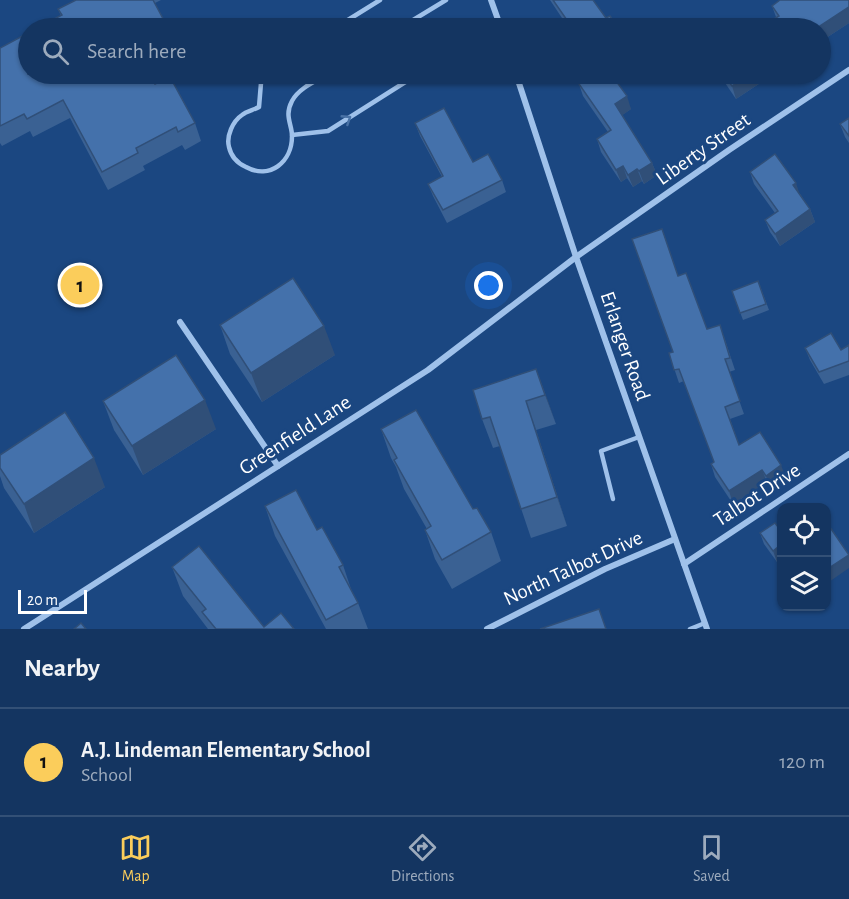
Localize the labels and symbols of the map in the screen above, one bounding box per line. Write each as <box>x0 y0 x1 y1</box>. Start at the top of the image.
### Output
street label: Liberty Street <box>652 109 754 189</box>
one-way arrow <box>341 114 351 126</box>
pin: 1 <box>60 262 100 308</box>
your location <box>474 271 503 300</box>
street label: Erlanger Road <box>596 289 654 404</box>
street label: Greenfield Lane <box>235 391 355 479</box>
street label: Talbot Drive <box>710 459 804 531</box>
street label: North Talbot Drive <box>500 527 646 609</box>
scale bar <box>18 587 87 614</box>

